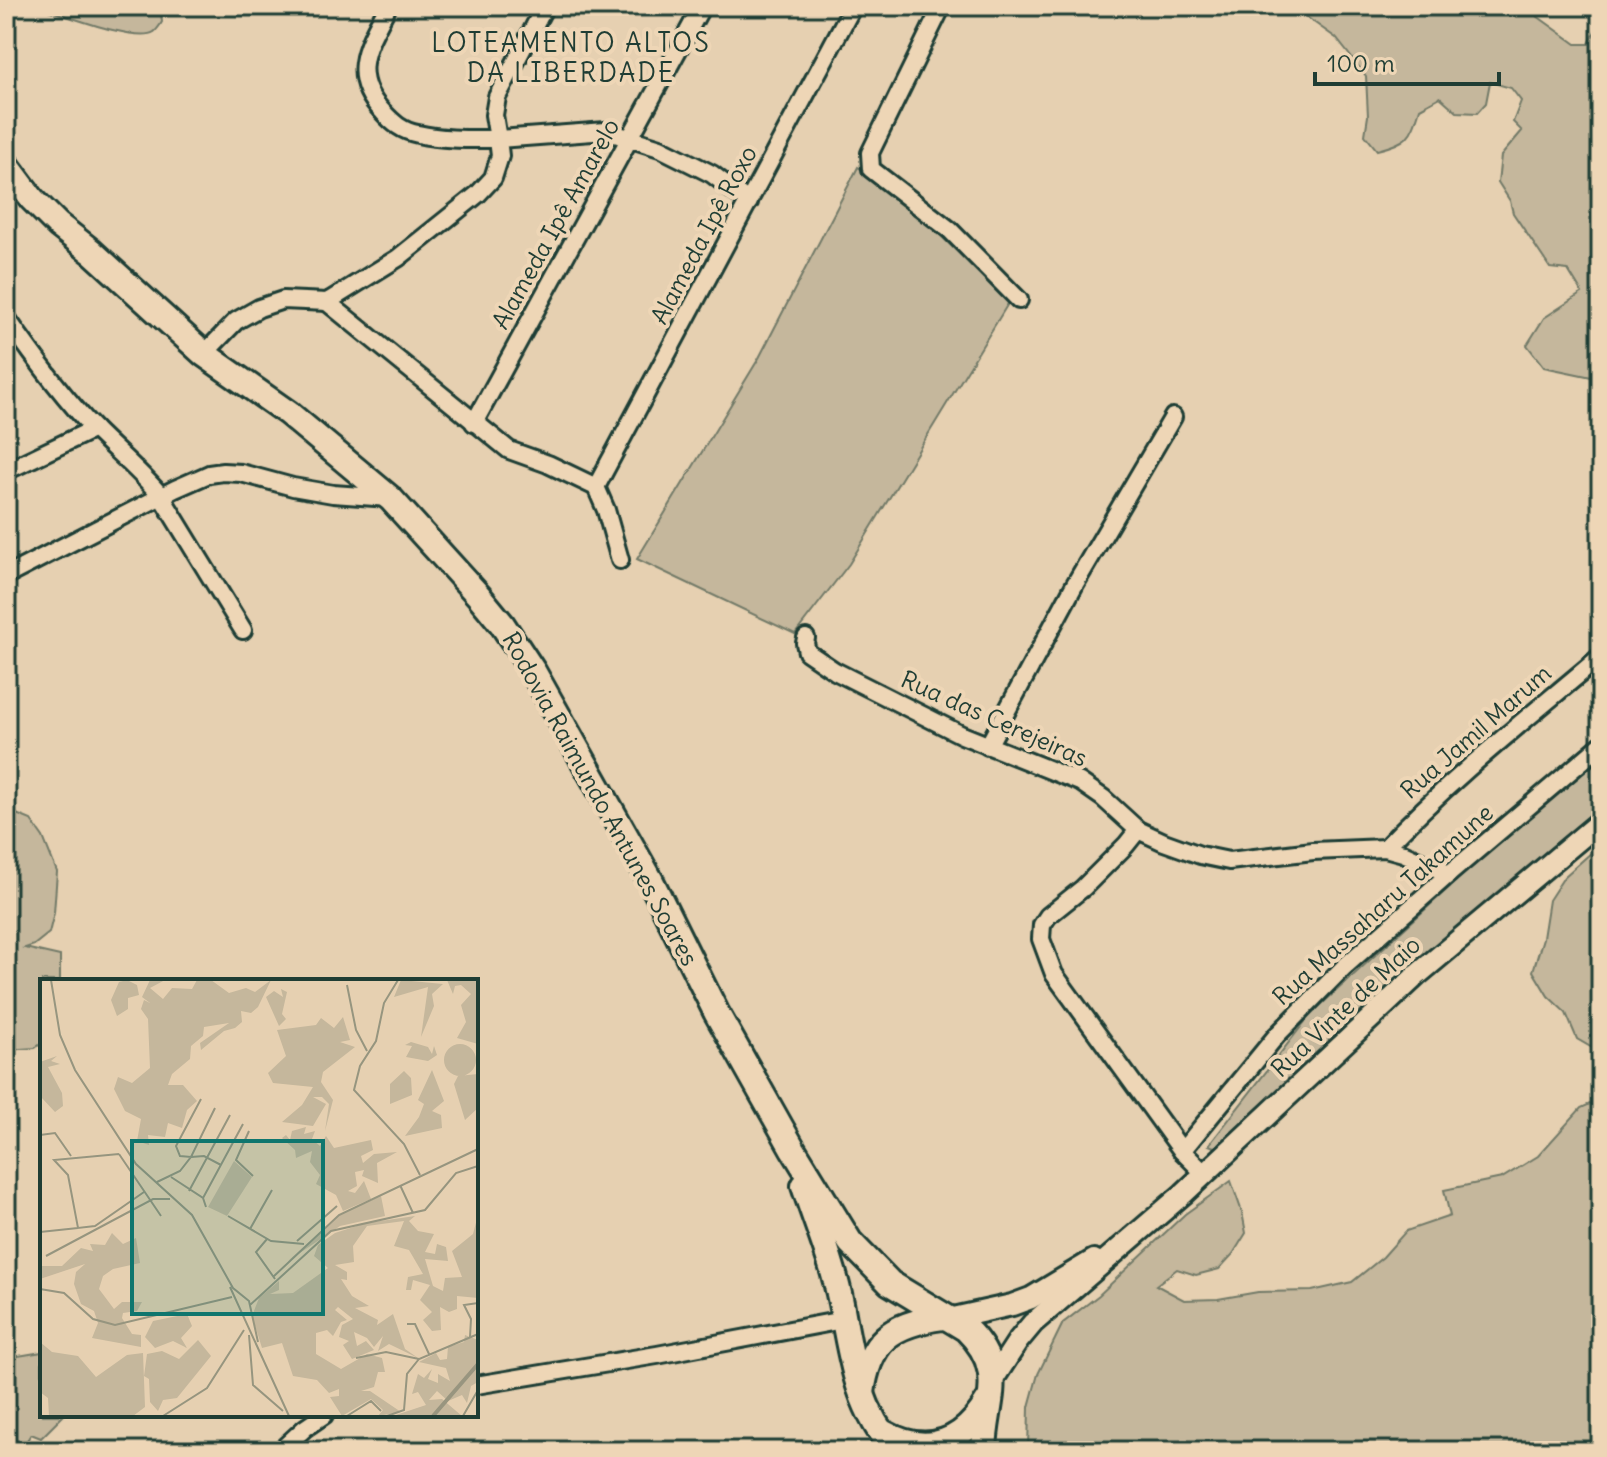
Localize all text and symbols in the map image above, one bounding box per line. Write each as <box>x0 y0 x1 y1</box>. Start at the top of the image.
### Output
district label: LOTEAMENTO ALTOS DA LIBERDADE <box>431 26 711 89</box>
scale bar <box>1315 36 1499 86</box>
text: 100 m <box>1327 48 1395 78</box>
street label: Alameda Ipê Amarelo <box>485 113 625 334</box>
street label: Alameda Ipê Roxo <box>643 140 763 329</box>
street label: Rodovia Raimundo Antunes Soares <box>496 626 705 971</box>
street label: Rua Jamil Marum <box>1394 658 1557 805</box>
street label: Rua das Cerejeiras <box>897 664 1092 773</box>
street label: Rua Massaharu Takamune <box>1266 797 1499 1011</box>
street label: Rua Vinte de Maio <box>1264 929 1426 1083</box>
inset map <box>40 979 478 1417</box>

